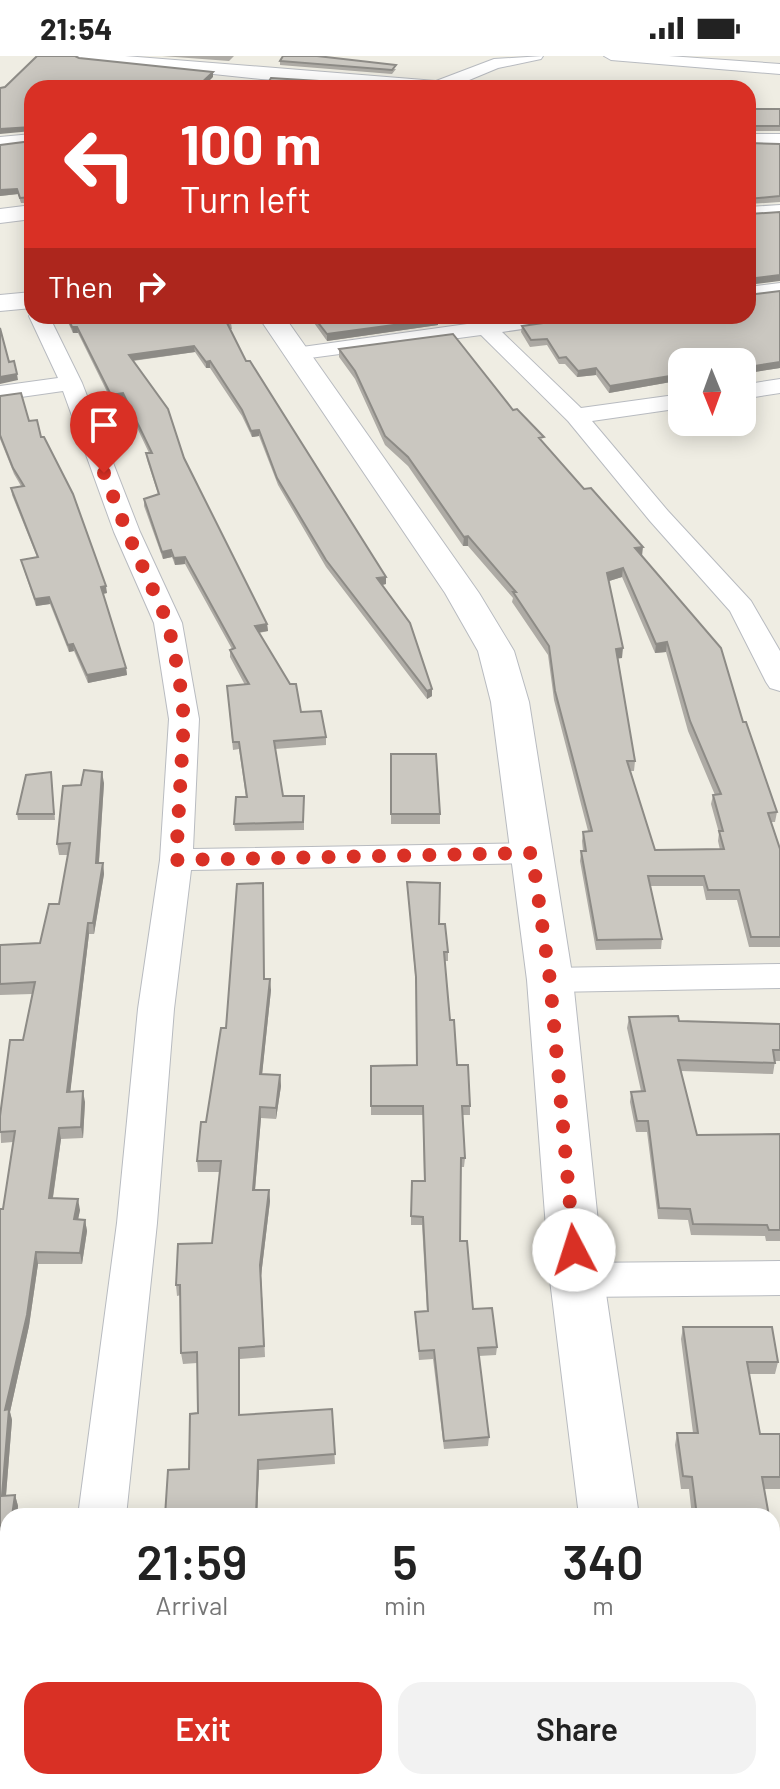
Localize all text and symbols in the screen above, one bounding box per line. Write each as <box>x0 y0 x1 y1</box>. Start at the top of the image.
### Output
text: 21:54 <box>40 10 112 46</box>
text: 100 m <box>180 109 322 176</box>
icon: left <box>48 112 152 216</box>
text: Turn left <box>180 177 311 220</box>
icon: right <box>129 264 173 308</box>
text: Then <box>48 268 113 304</box>
north arrow <box>668 348 756 436</box>
map controls <box>668 348 756 436</box>
pin <box>70 391 138 473</box>
icon: arrive <box>82 403 126 447</box>
position arrow <box>532 1208 616 1292</box>
text: 21:59 <box>137 1532 247 1590</box>
text: 5 <box>392 1532 418 1590</box>
text: 340 <box>563 1532 643 1590</box>
text: Arrival <box>156 1589 228 1620</box>
text: min <box>384 1589 426 1620</box>
text: m <box>592 1589 614 1620</box>
button: Exit <box>24 1682 382 1774</box>
button: Share <box>398 1682 756 1774</box>

